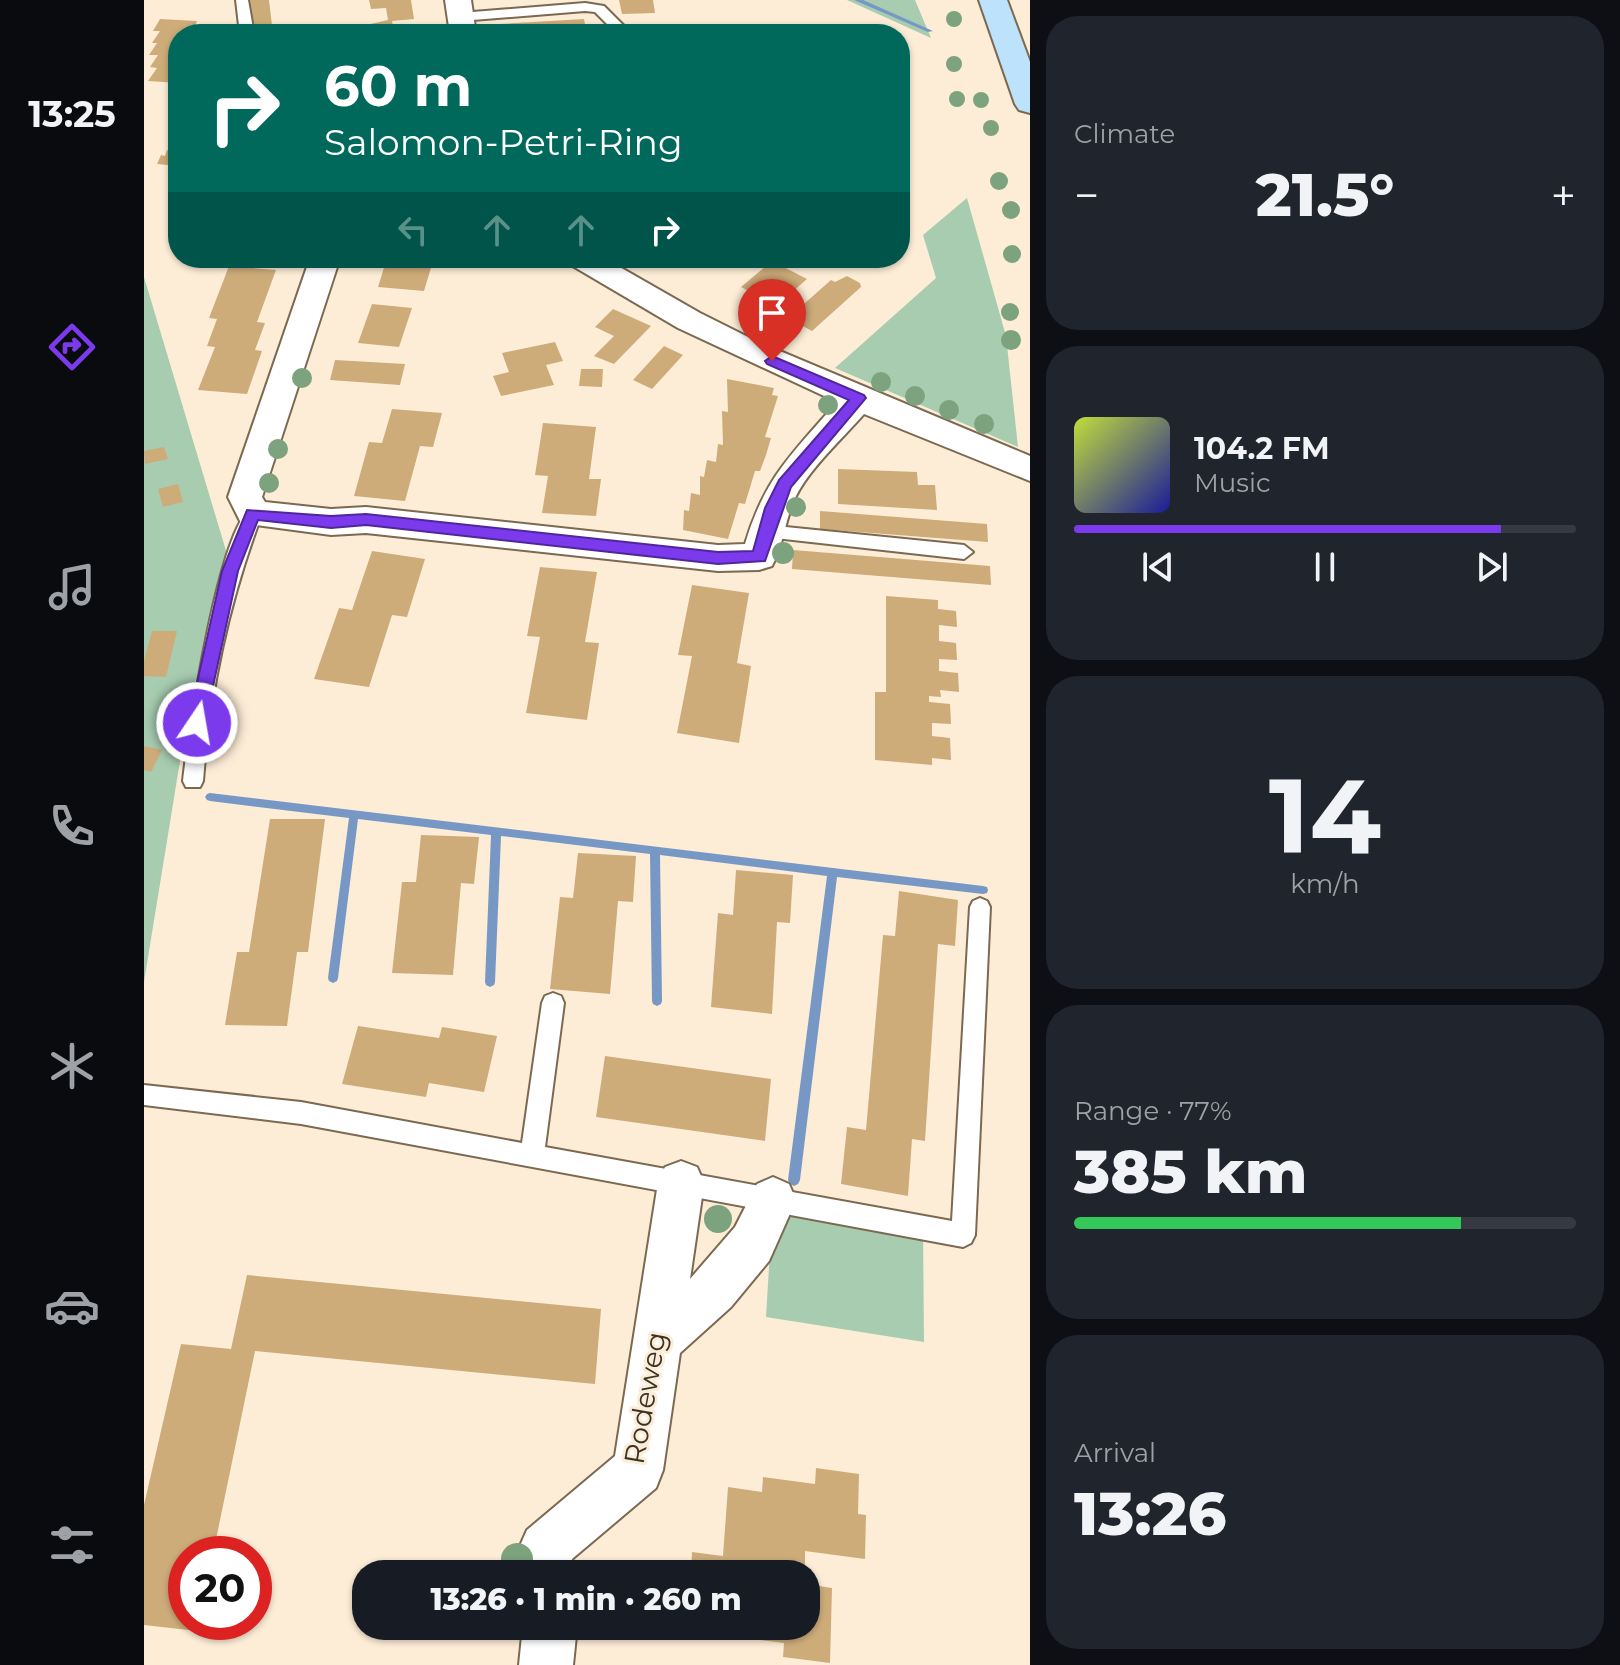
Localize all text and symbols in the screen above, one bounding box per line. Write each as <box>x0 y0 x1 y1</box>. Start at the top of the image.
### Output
text: 60 m <box>324 52 472 120</box>
icon: right <box>192 56 296 160</box>
text: 13:25 <box>28 92 116 136</box>
text: Climate <box>1074 118 1175 150</box>
text: Salomon-Petri-Ring <box>324 120 683 164</box>
text: 21.5° <box>1256 158 1394 231</box>
text: − <box>1074 168 1099 222</box>
text: + <box>1551 168 1576 222</box>
icon: left <box>391 208 435 252</box>
icon: ahead <box>475 208 519 252</box>
icon: ahead <box>559 208 603 252</box>
icon: right <box>643 208 687 252</box>
pin <box>738 279 806 361</box>
icon: arrive <box>750 291 794 335</box>
icon: directions <box>44 319 100 375</box>
text: 104.2 FM <box>1194 430 1330 467</box>
text: Music <box>1194 467 1271 499</box>
icon: previous <box>1136 545 1180 589</box>
icon: pause <box>1303 545 1347 589</box>
icon: next <box>1470 545 1514 589</box>
icon: music <box>44 559 100 615</box>
position arrow <box>155 681 239 765</box>
text: 14 <box>1269 752 1381 879</box>
icon: phone <box>44 798 100 854</box>
text: km/h <box>1290 868 1360 900</box>
icon: climate <box>44 1038 100 1094</box>
text: Range · 77% <box>1074 1095 1231 1127</box>
text: 385 km <box>1074 1135 1307 1208</box>
icon: car <box>44 1278 100 1334</box>
street label: Rodeweg <box>617 1329 673 1467</box>
text: Arrival <box>1074 1437 1156 1469</box>
text: 13:26 <box>1074 1477 1226 1550</box>
icon: filters <box>44 1517 100 1573</box>
speed limit sign: 20 <box>168 1536 272 1640</box>
text: 13:26 · 1 min · 260 m <box>430 1581 742 1618</box>

